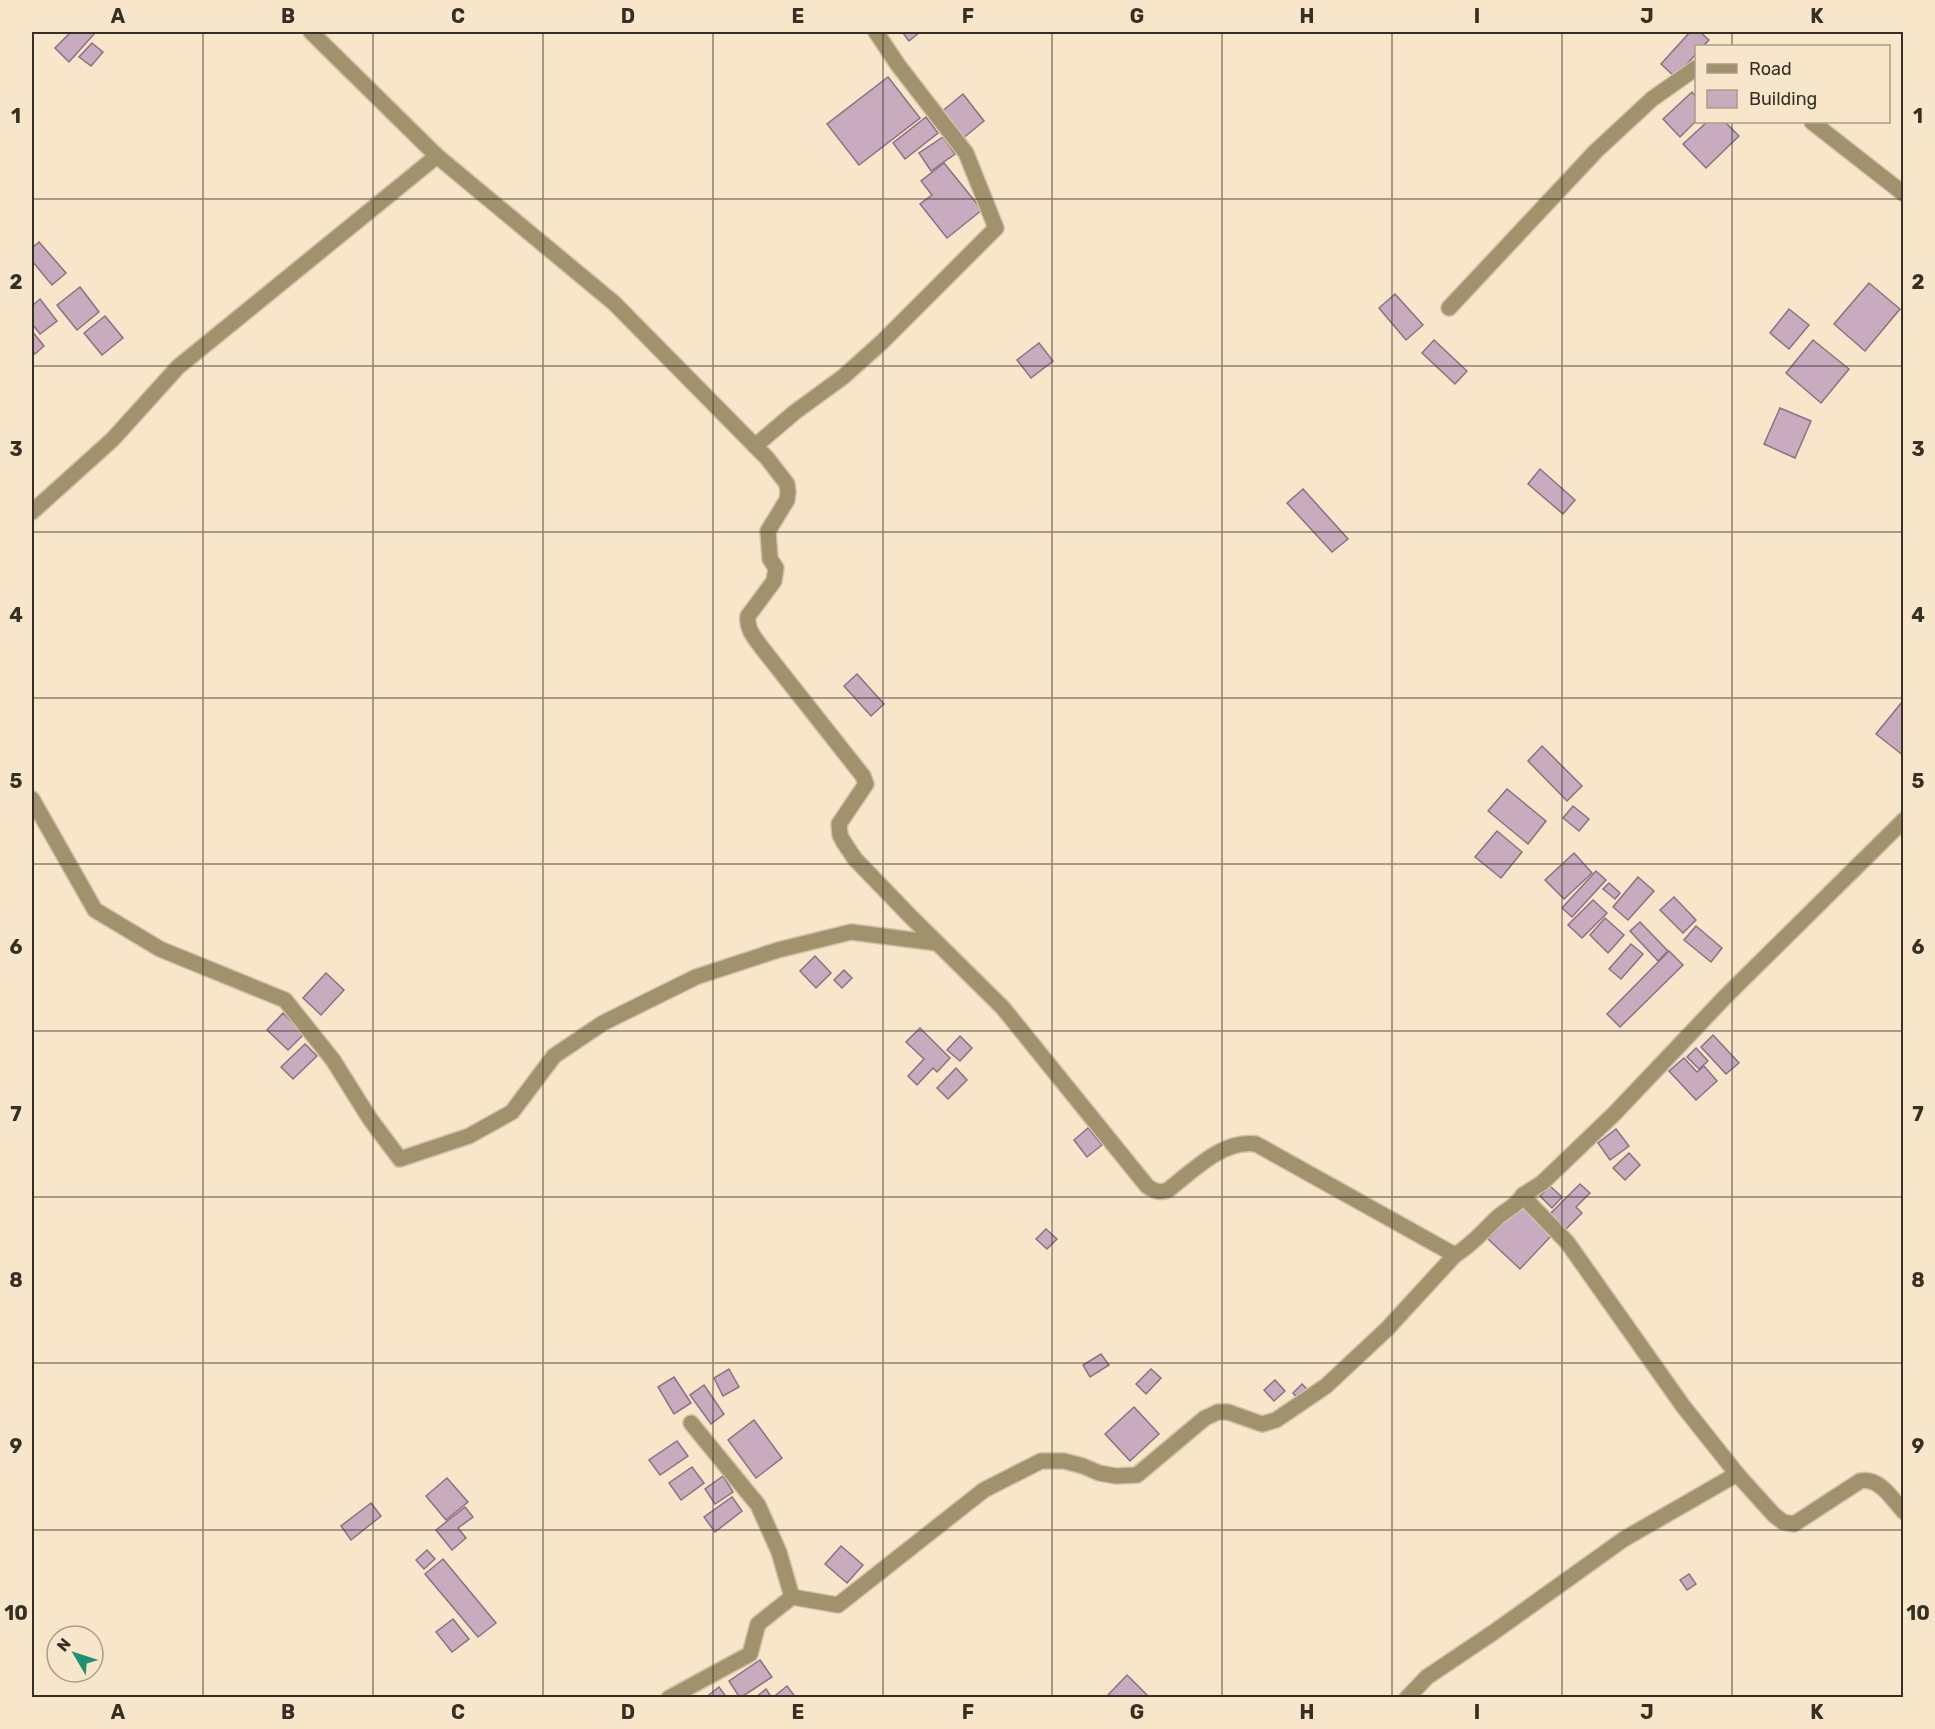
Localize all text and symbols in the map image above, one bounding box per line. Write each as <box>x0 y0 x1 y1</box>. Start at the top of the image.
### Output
text: A <box>111 4 126 28</box>
text: B <box>281 4 295 28</box>
text: C <box>451 4 465 28</box>
text: D <box>621 4 635 28</box>
text: E <box>792 4 804 28</box>
text: F <box>962 4 974 28</box>
text: G <box>1130 4 1144 28</box>
text: H <box>1300 4 1314 28</box>
text: I <box>1474 4 1480 28</box>
text: J <box>1640 4 1654 28</box>
text: K <box>1810 4 1824 28</box>
legend <box>1695 45 1890 123</box>
text: Road <box>1749 58 1792 80</box>
text: Building <box>1749 88 1817 110</box>
text: 1 <box>11 104 21 128</box>
text: 1 <box>1913 104 1923 128</box>
text: 2 <box>10 270 23 294</box>
text: 2 <box>1912 270 1925 294</box>
text: 3 <box>9 437 23 461</box>
text: 3 <box>1911 437 1925 461</box>
text: 4 <box>9 603 23 627</box>
text: 4 <box>1911 603 1925 627</box>
text: 5 <box>10 769 23 793</box>
text: 5 <box>1912 769 1925 793</box>
text: 6 <box>9 935 23 959</box>
text: 6 <box>1911 935 1925 959</box>
text: 7 <box>10 1102 22 1126</box>
text: 7 <box>1912 1102 1924 1126</box>
text: 8 <box>9 1268 23 1292</box>
text: 8 <box>1911 1268 1925 1292</box>
text: 9 <box>10 1434 23 1458</box>
text: 9 <box>1912 1434 1925 1458</box>
text: 10 <box>4 1601 28 1625</box>
text: 10 <box>1906 1601 1930 1625</box>
north arrow <box>45 1624 105 1684</box>
text: N <box>53 1634 75 1655</box>
text: A <box>111 1700 126 1724</box>
text: B <box>281 1700 295 1724</box>
text: C <box>451 1700 465 1724</box>
text: D <box>621 1700 635 1724</box>
text: E <box>792 1700 804 1724</box>
text: F <box>962 1700 974 1724</box>
text: G <box>1130 1700 1144 1724</box>
text: H <box>1300 1700 1314 1724</box>
text: I <box>1474 1700 1480 1724</box>
text: J <box>1640 1700 1654 1724</box>
text: K <box>1810 1700 1824 1724</box>

